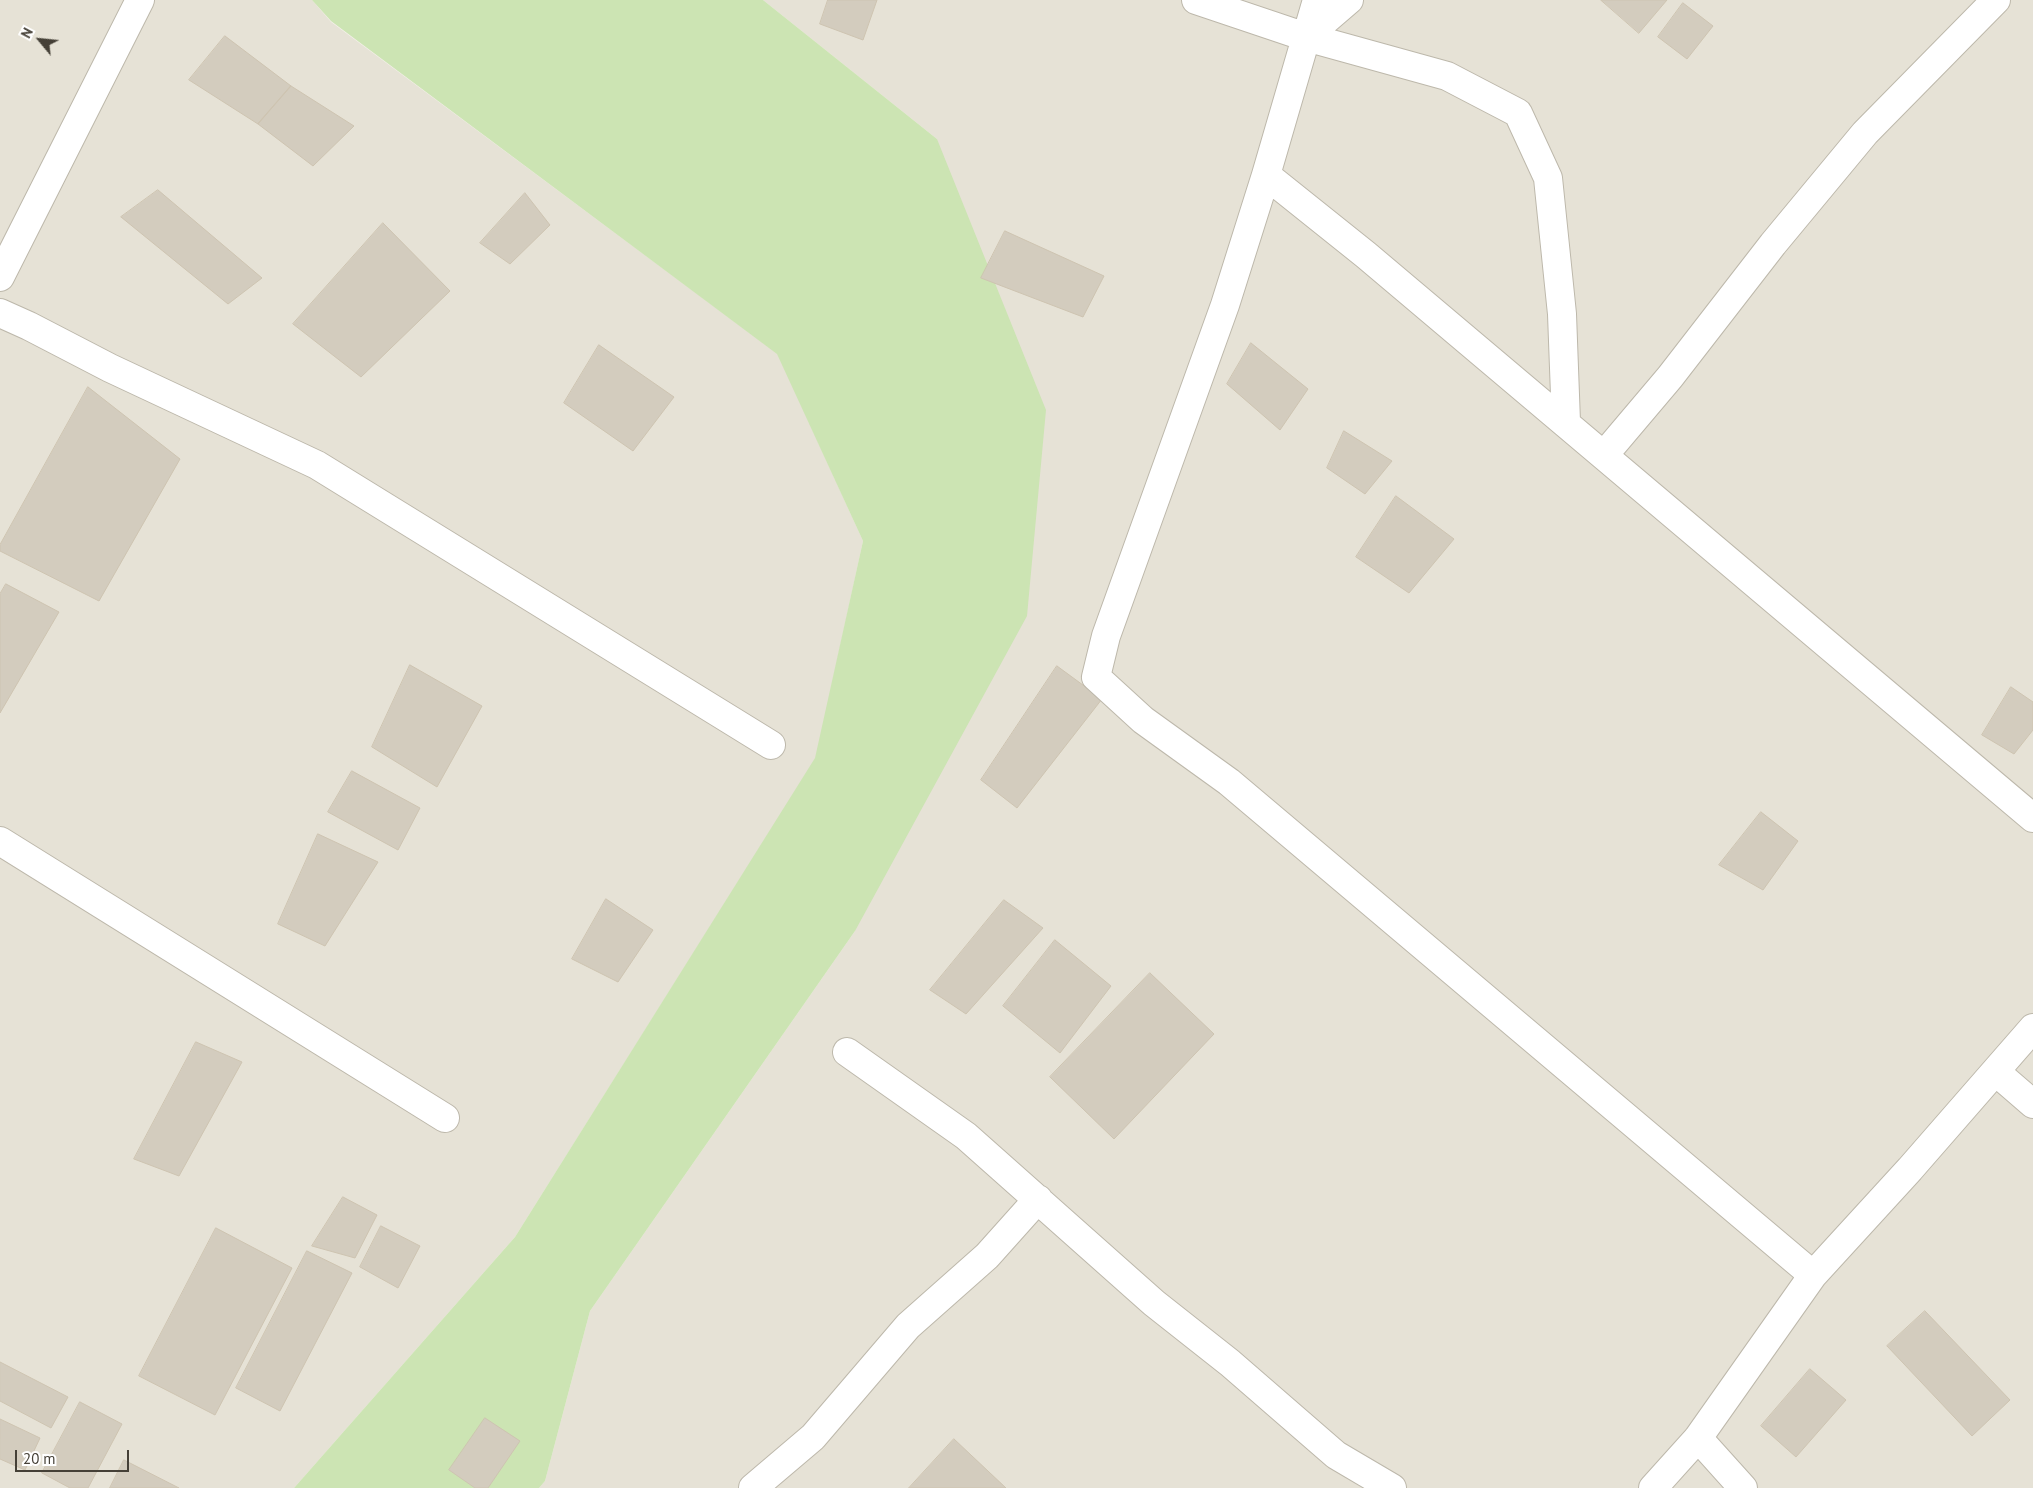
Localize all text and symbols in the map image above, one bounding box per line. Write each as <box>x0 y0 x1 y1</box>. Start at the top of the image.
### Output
north arrow <box>15 15 65 65</box>
text: N <box>17 25 37 41</box>
scale bar <box>18 1440 131 1472</box>
text: 20 m <box>23 1449 56 1468</box>

